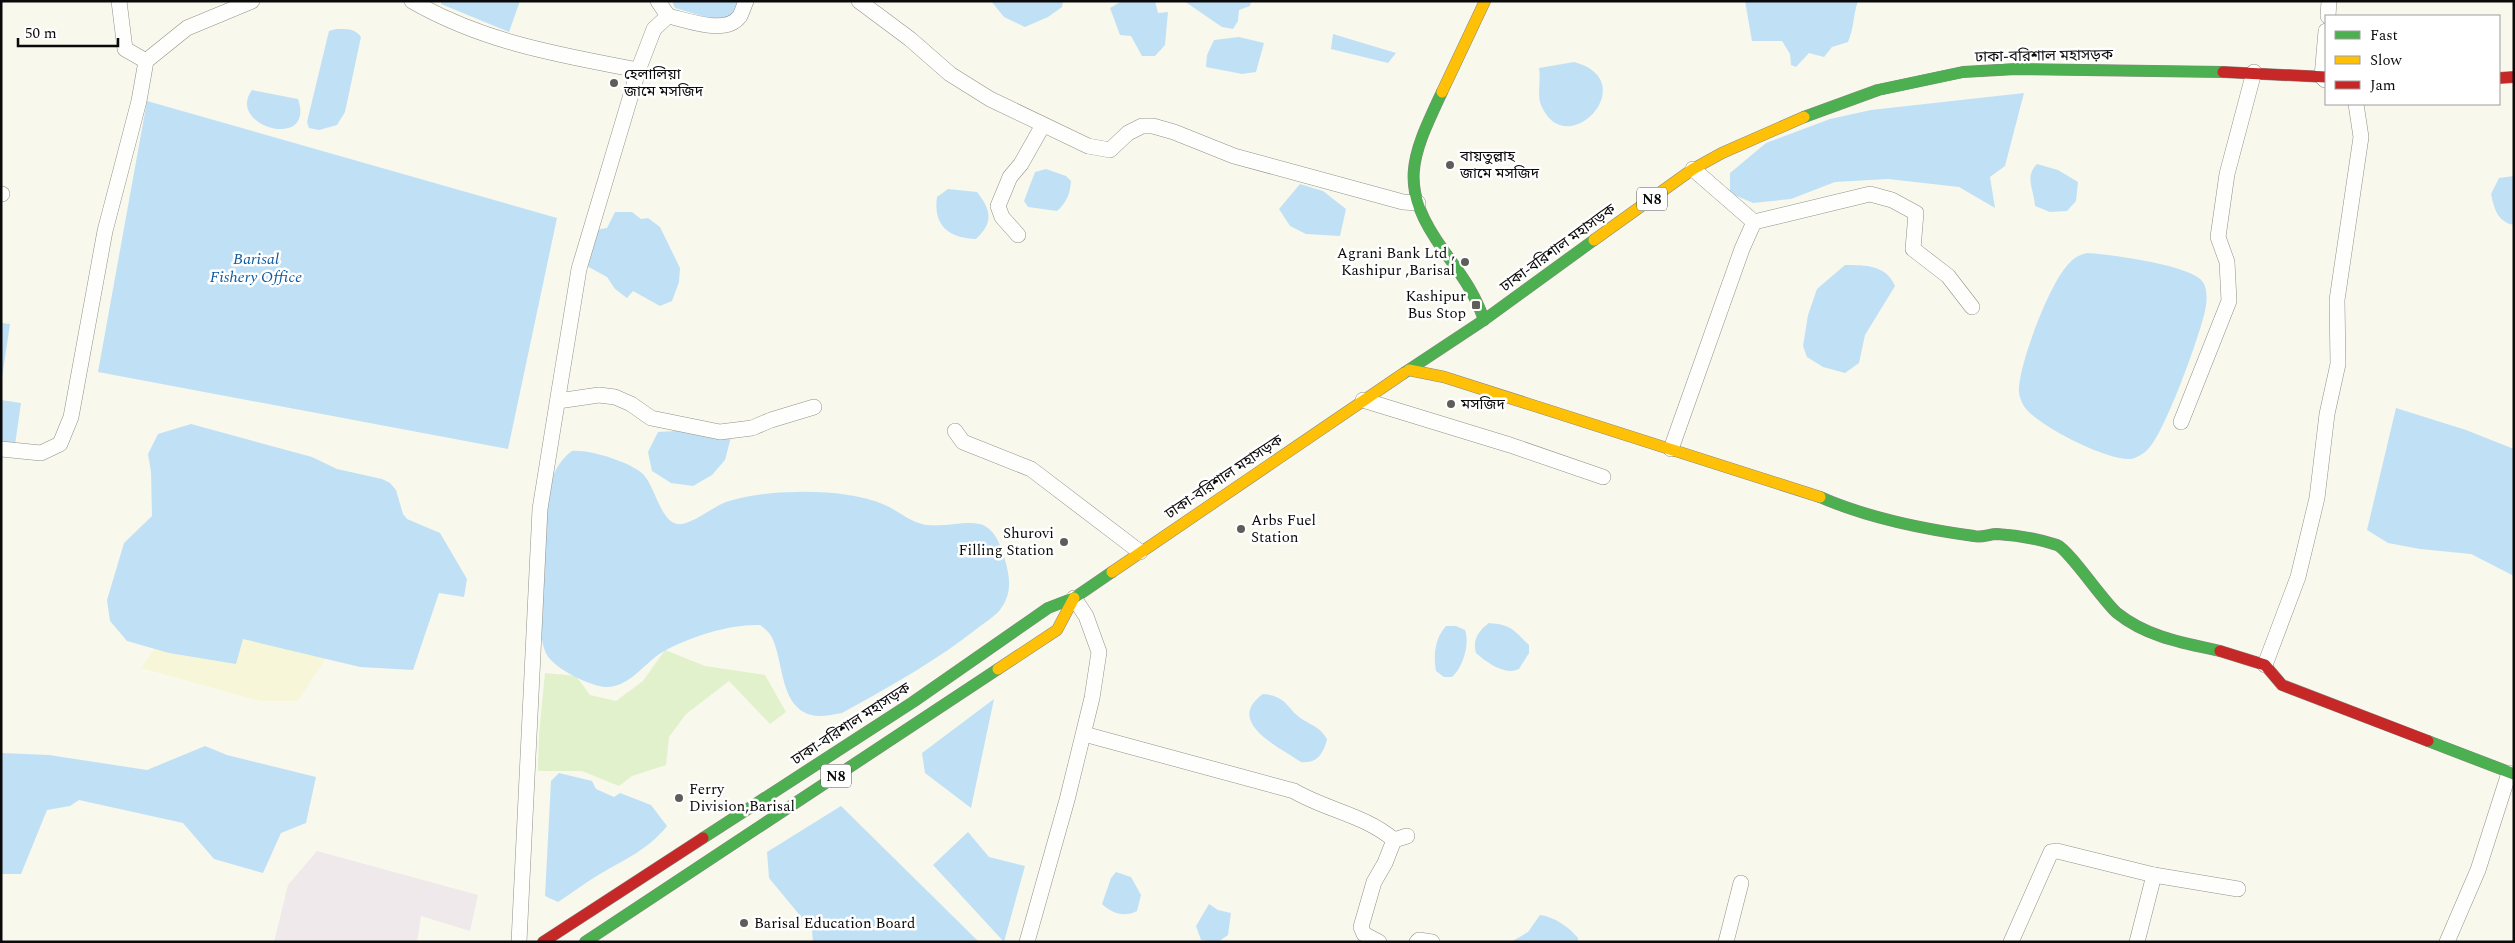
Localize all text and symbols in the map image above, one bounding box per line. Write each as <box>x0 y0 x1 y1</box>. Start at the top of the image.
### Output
scale bar <box>18 15 118 47</box>
legend <box>2325 15 2500 105</box>
text: 50 m <box>25 22 57 45</box>
text: Fast <box>2370 24 2398 47</box>
street label: ঢাকা-বরিশাল মহাসড়ক <box>1974 43 2114 69</box>
text: Slow <box>2370 49 2402 72</box>
place label: হেলালিয়া জামে মসজিদ <box>623 63 704 103</box>
text: Jam <box>2370 74 2396 97</box>
marker: হেলালিয়া জামে মসজিদ <box>608 77 620 89</box>
place label: বায়তুল্লাহ জামে মসজিদ <box>1459 145 1540 185</box>
marker: বায়তুল্লাহ জামে মসজিদ <box>1444 159 1456 171</box>
road number: N8 <box>1637 188 1667 210</box>
street label: ঢাকা-বরিশাল মহাসড়ক <box>1495 198 1621 298</box>
place label: Agrani Bank Ltd , Kashipur ,Barisal <box>1337 242 1455 282</box>
water label: Barisal Fishery Office <box>210 247 302 289</box>
marker: Agrani Bank Ltd , Kashipur ,Barisal <box>1459 256 1471 268</box>
place label: Kashipur Bus Stop <box>1405 285 1466 325</box>
marker: Kashipur Bus Stop <box>1470 299 1482 311</box>
place label: মসজিদ <box>1460 393 1505 416</box>
marker: মসজিদ <box>1445 398 1457 410</box>
street label: ঢাকা-বরিশাল মহাসড়ক <box>1160 428 1288 526</box>
place label: Arbs Fuel Station <box>1251 509 1316 549</box>
place label: Shurovi Filling Station <box>959 522 1054 562</box>
marker: Arbs Fuel Station <box>1235 523 1247 535</box>
marker: Shurovi Filling Station <box>1058 536 1070 548</box>
street label: ঢাকা-বরিশাল মহাসড়ক <box>786 676 916 772</box>
road number: N8 <box>821 764 851 788</box>
place label: Ferry Division,Barisal <box>689 778 795 818</box>
marker: Ferry Division,Barisal <box>673 792 685 804</box>
place label: Barisal Education Board <box>754 912 915 935</box>
marker: Barisal Education Board <box>738 917 750 929</box>

